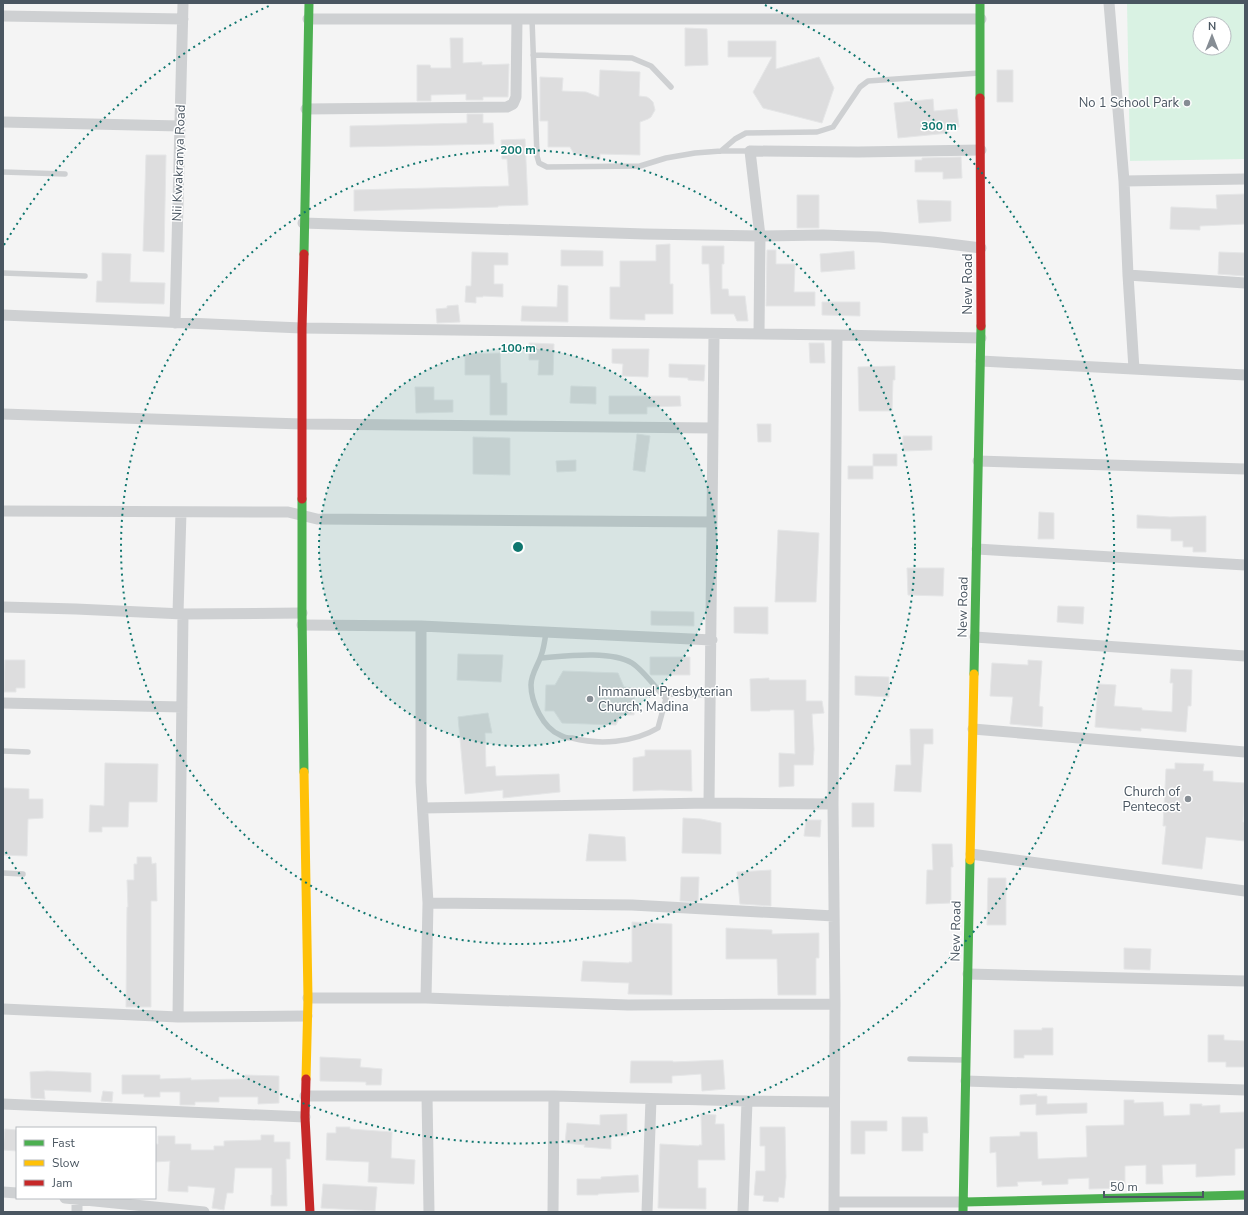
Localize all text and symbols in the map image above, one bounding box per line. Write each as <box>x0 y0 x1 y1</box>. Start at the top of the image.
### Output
north arrow <box>1192 16 1232 56</box>
text: N <box>1208 19 1216 34</box>
place label: No 1 School Park <box>1079 94 1179 112</box>
marker: No 1 School Park <box>1182 98 1192 108</box>
street label: Nii Kwakranya Road <box>168 104 190 222</box>
text: 300 m <box>921 118 957 134</box>
text: 200 m <box>500 142 536 158</box>
street label: New Road <box>959 254 977 314</box>
text: 100 m <box>500 340 536 356</box>
centre of rings <box>511 540 525 554</box>
street label: New Road <box>953 576 973 638</box>
place label: Immanuel Presbyterian Church, Madina <box>598 683 733 716</box>
marker: Immanuel Presbyterian Church, Madina <box>585 694 595 704</box>
place label: Church of Pentecost <box>1123 783 1181 816</box>
marker: Church of Pentecost <box>1183 794 1193 804</box>
street label: New Road <box>946 900 966 962</box>
legend <box>16 1127 156 1199</box>
text: Fast <box>52 1135 75 1151</box>
text: Slow <box>52 1155 80 1171</box>
scale bar <box>1104 1173 1203 1199</box>
text: Jam <box>51 1175 73 1191</box>
text: 50 m <box>1110 1179 1138 1195</box>

